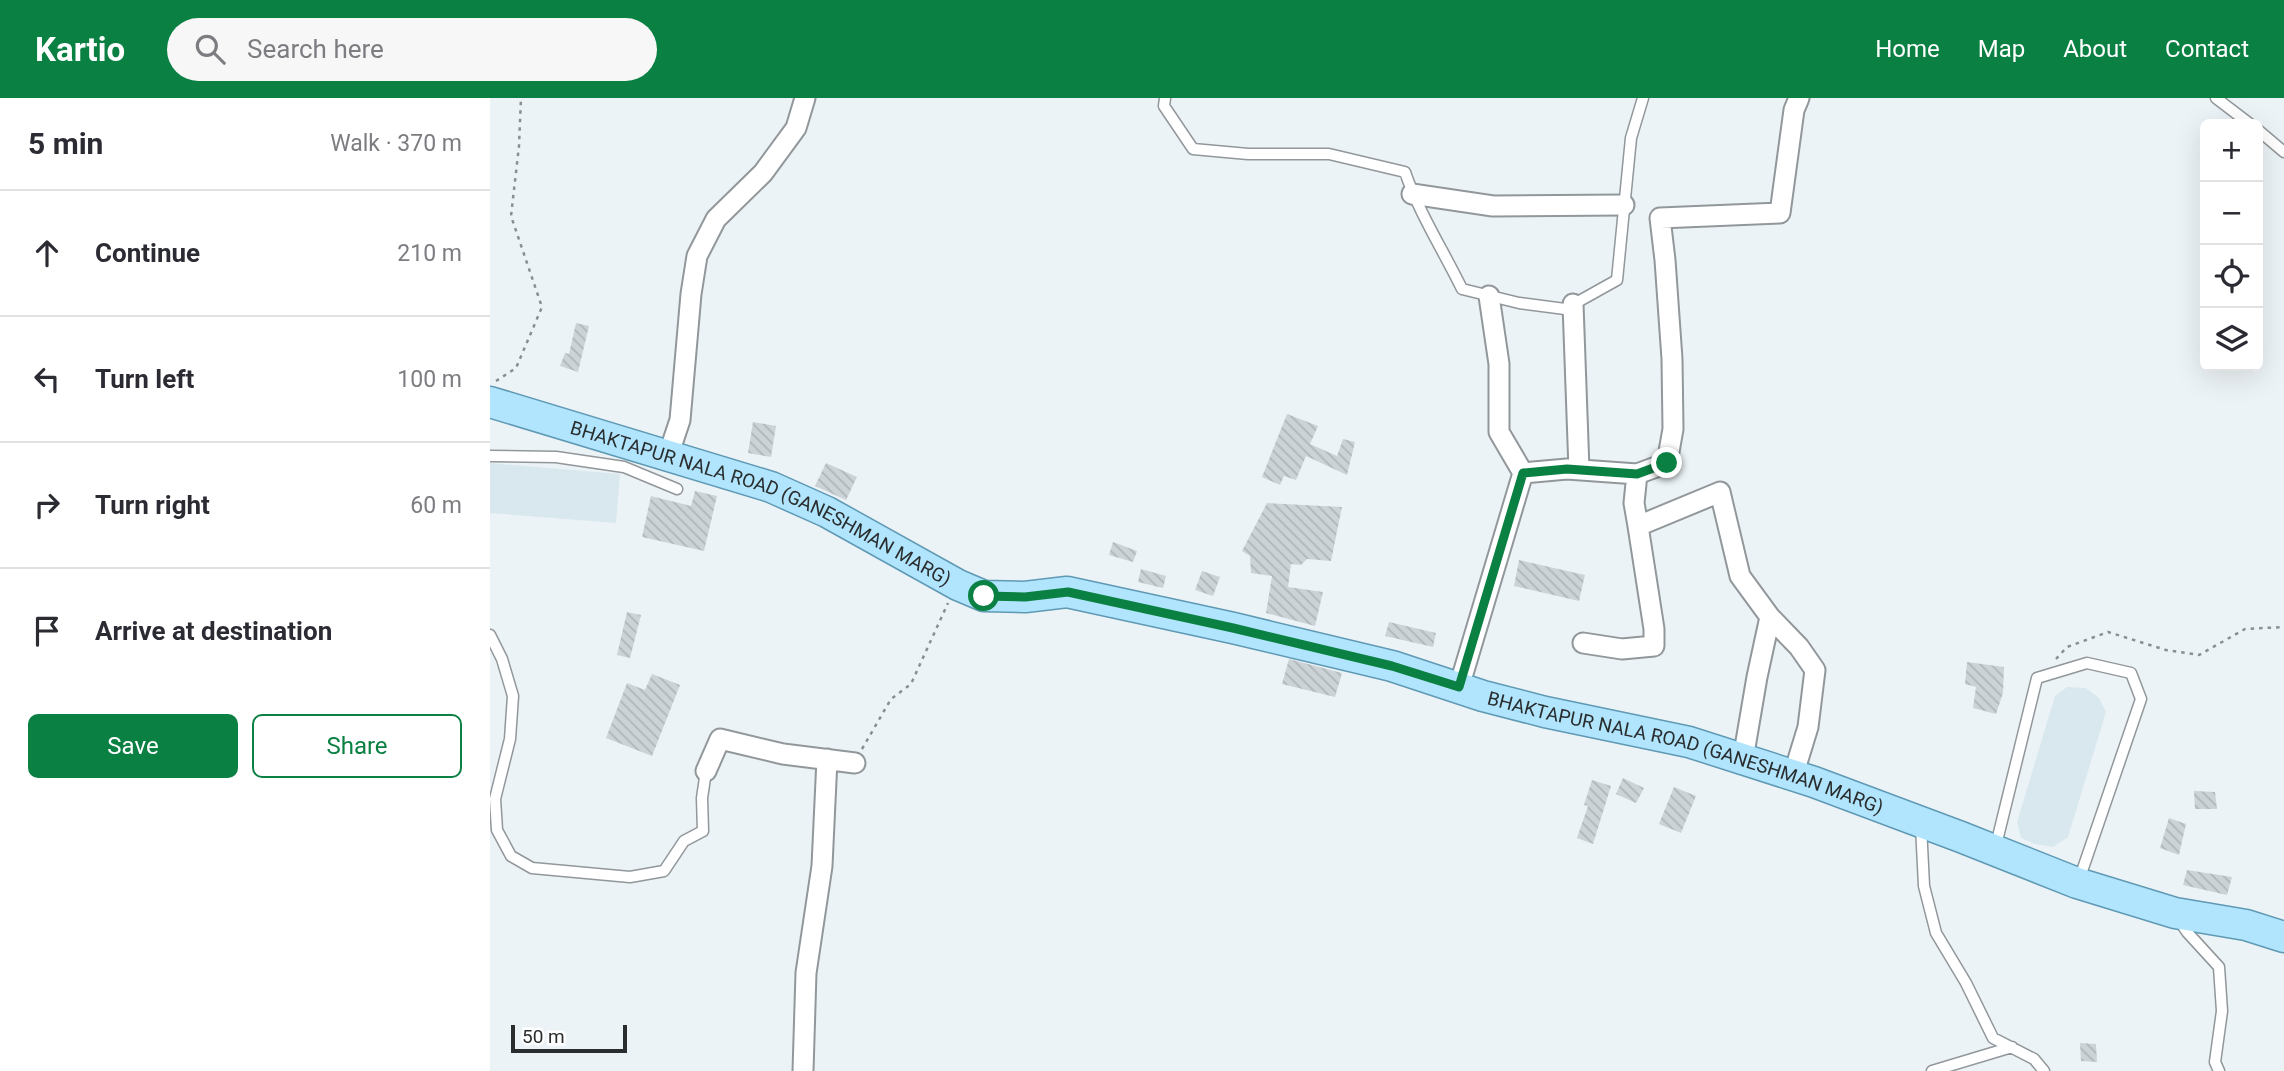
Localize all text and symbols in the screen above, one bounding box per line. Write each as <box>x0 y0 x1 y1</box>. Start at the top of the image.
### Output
search box <box>167 18 657 81</box>
text: Kartio <box>35 30 125 69</box>
icon: search <box>191 30 229 68</box>
text: Search here <box>247 34 384 64</box>
text: Home <box>1875 35 1940 63</box>
text: Map <box>1978 35 2025 63</box>
text: About <box>2063 35 2127 63</box>
text: Contact <box>2165 35 2249 63</box>
map controls <box>2200 119 2263 371</box>
button: + <box>2200 119 2263 182</box>
text: 5 min <box>28 126 103 161</box>
text: Walk · 370 m <box>330 130 462 157</box>
button: − <box>2200 182 2263 245</box>
icon: ahead <box>28 234 66 272</box>
text: Continue <box>95 238 200 268</box>
text: 210 m <box>397 240 462 267</box>
button: locate <box>2200 245 2263 308</box>
button: layers <box>2200 308 2263 371</box>
icon: left <box>28 360 66 398</box>
text: Turn left <box>95 364 194 394</box>
text: 100 m <box>397 366 462 393</box>
street label: BHAKTAPUR NALA ROAD (GANESHMAN MARG) <box>568 416 955 591</box>
route end <box>1651 447 1682 478</box>
icon: right <box>28 486 66 524</box>
text: Turn right <box>95 490 210 520</box>
text: 60 m <box>410 492 462 519</box>
route start <box>968 580 999 611</box>
icon: arrive <box>28 612 66 650</box>
text: Arrive at destination <box>95 616 332 646</box>
street label: BHAKTAPUR NALA ROAD (GANESHMAN MARG) <box>1485 687 1887 819</box>
button: Save <box>28 714 238 778</box>
button: Share <box>252 714 462 778</box>
scale bar <box>511 1022 626 1054</box>
text: 50 m <box>522 1025 565 1048</box>

